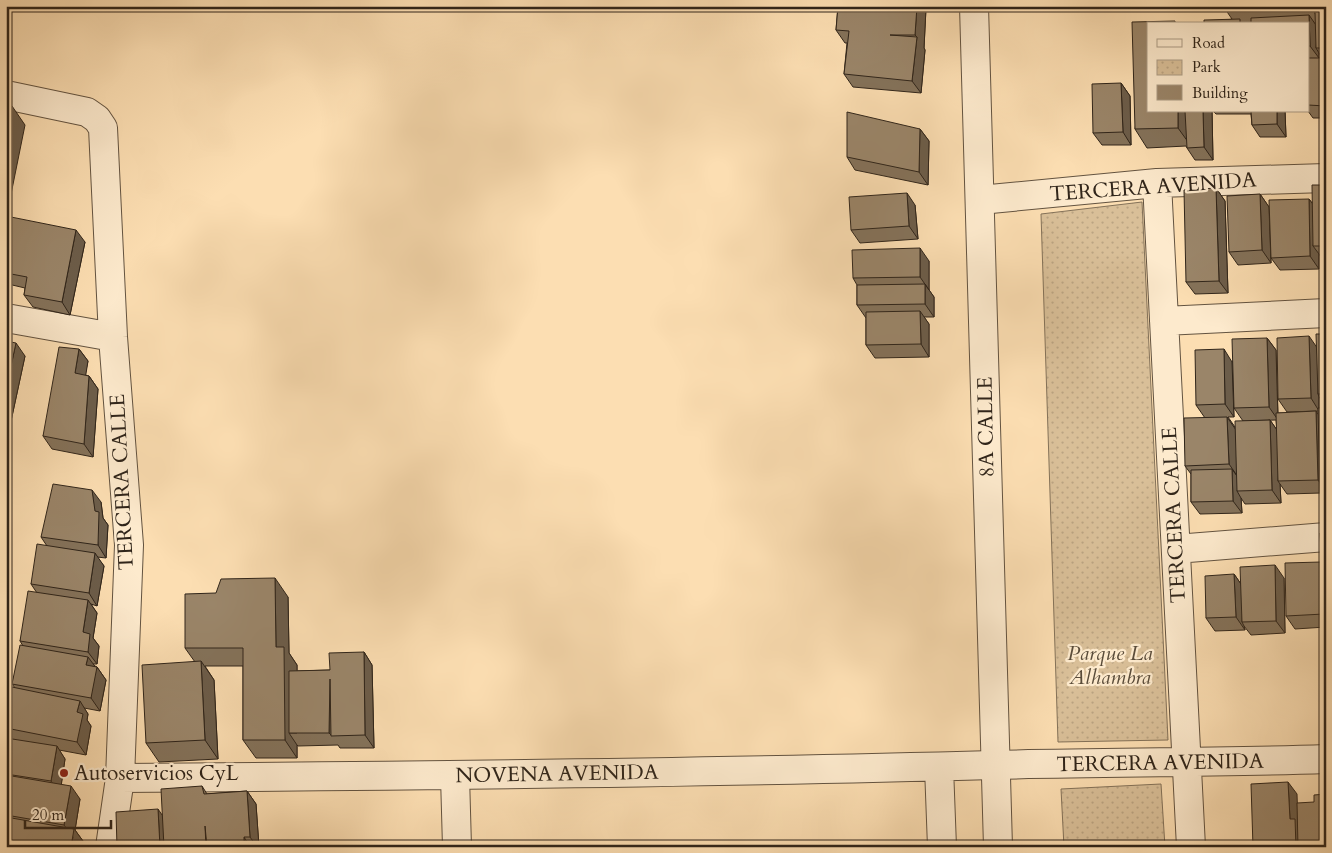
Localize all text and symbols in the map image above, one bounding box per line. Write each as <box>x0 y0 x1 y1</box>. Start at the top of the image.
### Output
legend <box>1147 22 1310 112</box>
text: Road <box>1192 33 1225 53</box>
text: Park <box>1192 57 1221 77</box>
text: Building <box>1192 83 1248 103</box>
street label: TERCERA AVENIDA <box>1048 165 1258 209</box>
street label: 8A CALLE <box>971 376 1001 478</box>
street label: TERCERA CALLE <box>103 393 141 571</box>
street label: TERCERA CALLE <box>1155 426 1193 604</box>
park label: Parque La Alhambra <box>1067 639 1153 692</box>
street label: TERCERA AVENIDA <box>1056 747 1264 779</box>
street label: NOVENA AVENIDA <box>455 758 659 790</box>
place label: Autoservicios CyL <box>74 759 239 788</box>
marker: Autoservicios CyL <box>58 767 70 779</box>
scale bar <box>25 798 111 830</box>
text: 20 m <box>32 805 64 825</box>

